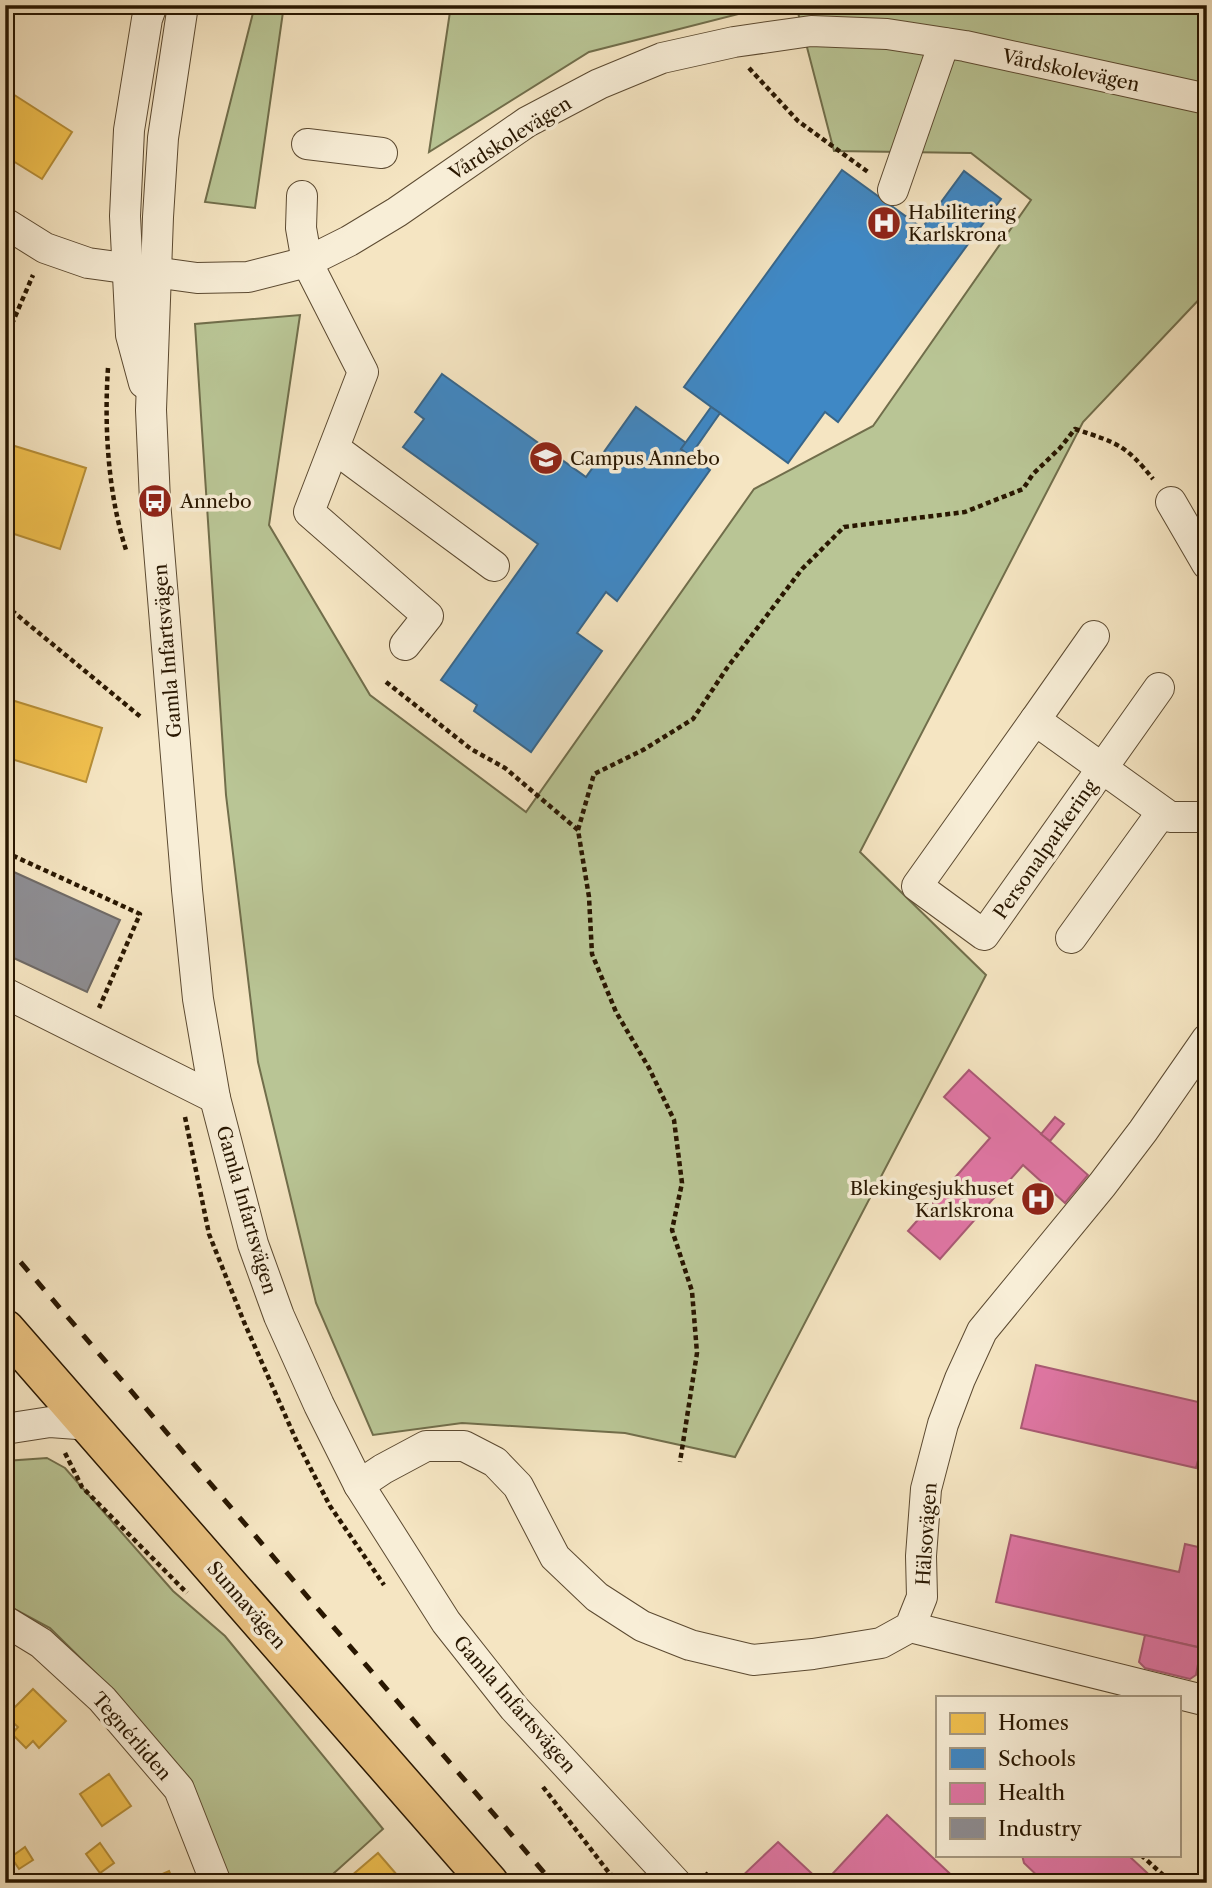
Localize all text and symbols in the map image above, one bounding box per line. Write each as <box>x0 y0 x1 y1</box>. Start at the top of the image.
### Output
street label: Vårdskolevägen <box>999 45 1142 96</box>
street label: Vårdskolevägen <box>444 92 576 186</box>
place label: Habilitering Karlskrona <box>908 201 1017 246</box>
hospital icon: Habilitering Karlskrona <box>865 204 903 242</box>
school or university icon: Campus Annebo <box>527 439 565 477</box>
place label: Campus Annebo <box>570 447 720 470</box>
bus stop icon: Annebo <box>136 482 174 520</box>
place label: Annebo <box>179 490 252 513</box>
street label: Gamla Infartsvägen <box>148 563 187 739</box>
street label: Personalparkering <box>989 775 1103 923</box>
street label: Gamla Infartsvägen <box>211 1123 282 1297</box>
place label: Blekingesjukhuset Karlskrona <box>850 1177 1014 1222</box>
hospital icon: Blekingesjukhuset Karlskrona <box>1019 1180 1057 1218</box>
street label: Hälsovägen <box>911 1482 942 1586</box>
street label: Sunnavägen <box>202 1557 291 1654</box>
street label: Gamla Infartsvägen <box>449 1631 581 1778</box>
street label: Tegnérliden <box>87 1688 176 1785</box>
legend <box>936 1696 1180 1856</box>
text: Homes <box>998 1710 1069 1735</box>
text: Schools <box>998 1746 1076 1771</box>
text: Health <box>998 1780 1065 1805</box>
text: Industry <box>998 1816 1082 1841</box>

